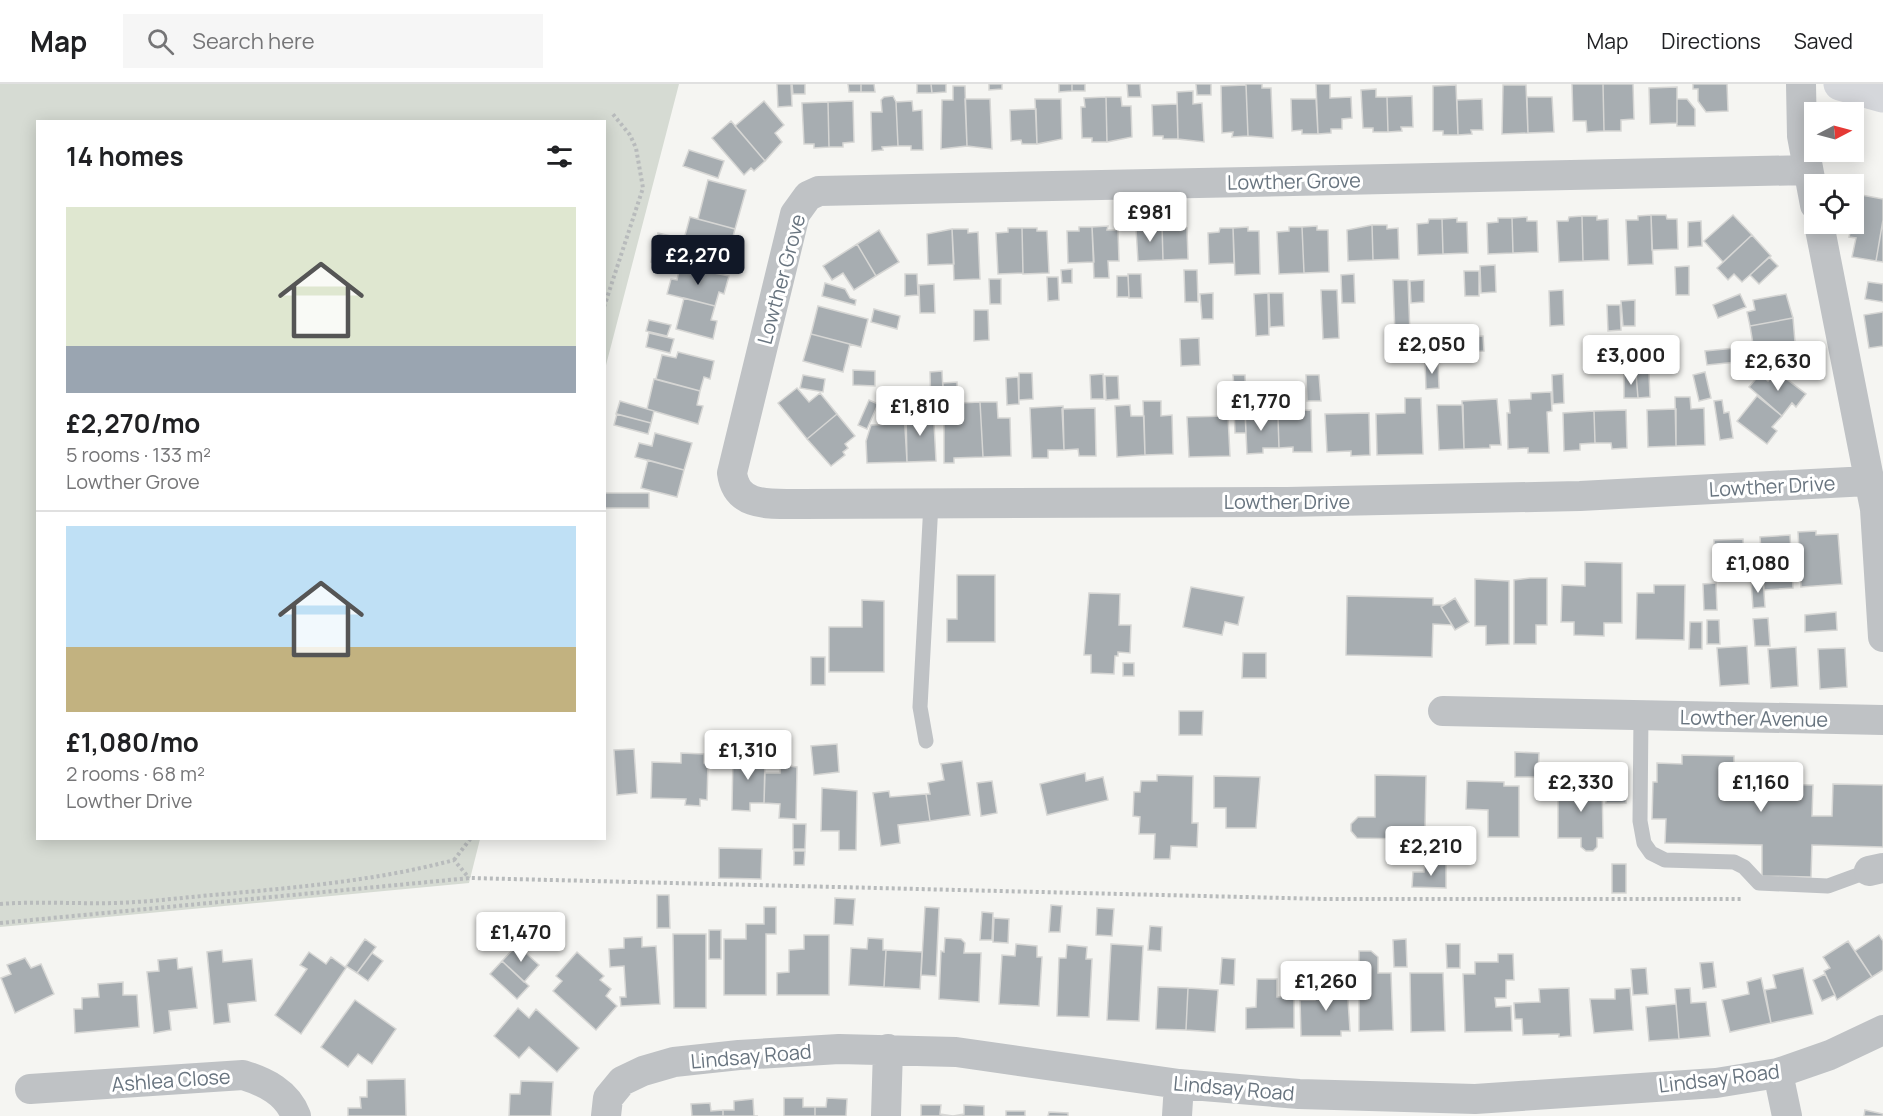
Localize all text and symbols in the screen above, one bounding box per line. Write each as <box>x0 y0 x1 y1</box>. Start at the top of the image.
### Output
search box <box>123 14 543 68</box>
text: Map <box>30 22 87 60</box>
icon: search <box>144 25 177 58</box>
text: Search here <box>192 26 315 56</box>
text: Map <box>1587 27 1628 55</box>
text: Directions <box>1661 27 1761 55</box>
text: Saved <box>1794 27 1853 55</box>
north arrow <box>1804 102 1864 162</box>
map controls <box>1804 102 1864 234</box>
text: 14 homes <box>66 138 184 174</box>
icon: filters <box>543 140 576 173</box>
street label: Lowther Grove <box>1227 166 1361 196</box>
button: locate <box>1804 174 1864 234</box>
pin: £981 <box>1114 192 1186 243</box>
text: £981 <box>1128 198 1172 225</box>
street label: Lowther Grove <box>751 211 811 347</box>
pin: £2,270 <box>649 235 747 286</box>
text: £2,270 <box>665 241 731 268</box>
icon: home <box>267 246 375 354</box>
pin: £2,050 <box>1383 324 1481 375</box>
text: £2,050 <box>1398 330 1466 357</box>
pin: £3,000 <box>1582 335 1680 386</box>
text: £3,000 <box>1597 341 1665 368</box>
pin: £2,630 <box>1729 341 1827 392</box>
text: £2,630 <box>1745 347 1811 374</box>
pin: £1,770 <box>1212 381 1310 432</box>
pin: £1,810 <box>871 386 969 437</box>
text: £1,770 <box>1231 387 1291 414</box>
text: £1,810 <box>890 392 950 419</box>
text: £2,270/mo <box>66 405 200 441</box>
text: 5 rooms · 133 m² <box>66 441 211 468</box>
text: Lowther Grove <box>66 468 200 495</box>
street label: Lowther Drive <box>1708 469 1836 503</box>
street label: Lowther Drive <box>1224 488 1350 515</box>
pin: £1,080 <box>1709 543 1807 594</box>
text: £1,080 <box>1726 549 1790 576</box>
icon: home <box>267 565 375 673</box>
street label: Lowther Avenue <box>1680 703 1828 733</box>
text: £1,080/mo <box>66 724 199 760</box>
pin: £1,310 <box>699 730 797 781</box>
text: £1,310 <box>719 736 778 763</box>
text: 2 rooms · 68 m² <box>66 760 205 787</box>
pin: £2,330 <box>1532 762 1630 813</box>
pin: £1,160 <box>1712 762 1810 813</box>
text: £2,330 <box>1548 768 1614 795</box>
text: £1,160 <box>1732 768 1790 795</box>
text: Lowther Drive <box>66 787 193 814</box>
pin: £2,210 <box>1382 826 1480 877</box>
text: £2,210 <box>1399 832 1463 859</box>
pin: £1,470 <box>472 912 570 963</box>
text: £1,470 <box>490 918 552 945</box>
pin: £1,260 <box>1277 961 1375 1012</box>
text: £1,260 <box>1295 967 1357 994</box>
street label: Lindsay Road <box>689 1037 813 1075</box>
street label: Lindsay Road <box>1657 1057 1781 1099</box>
street label: Ashlea Close <box>111 1062 231 1098</box>
street label: Lindsay Road <box>1172 1069 1296 1107</box>

